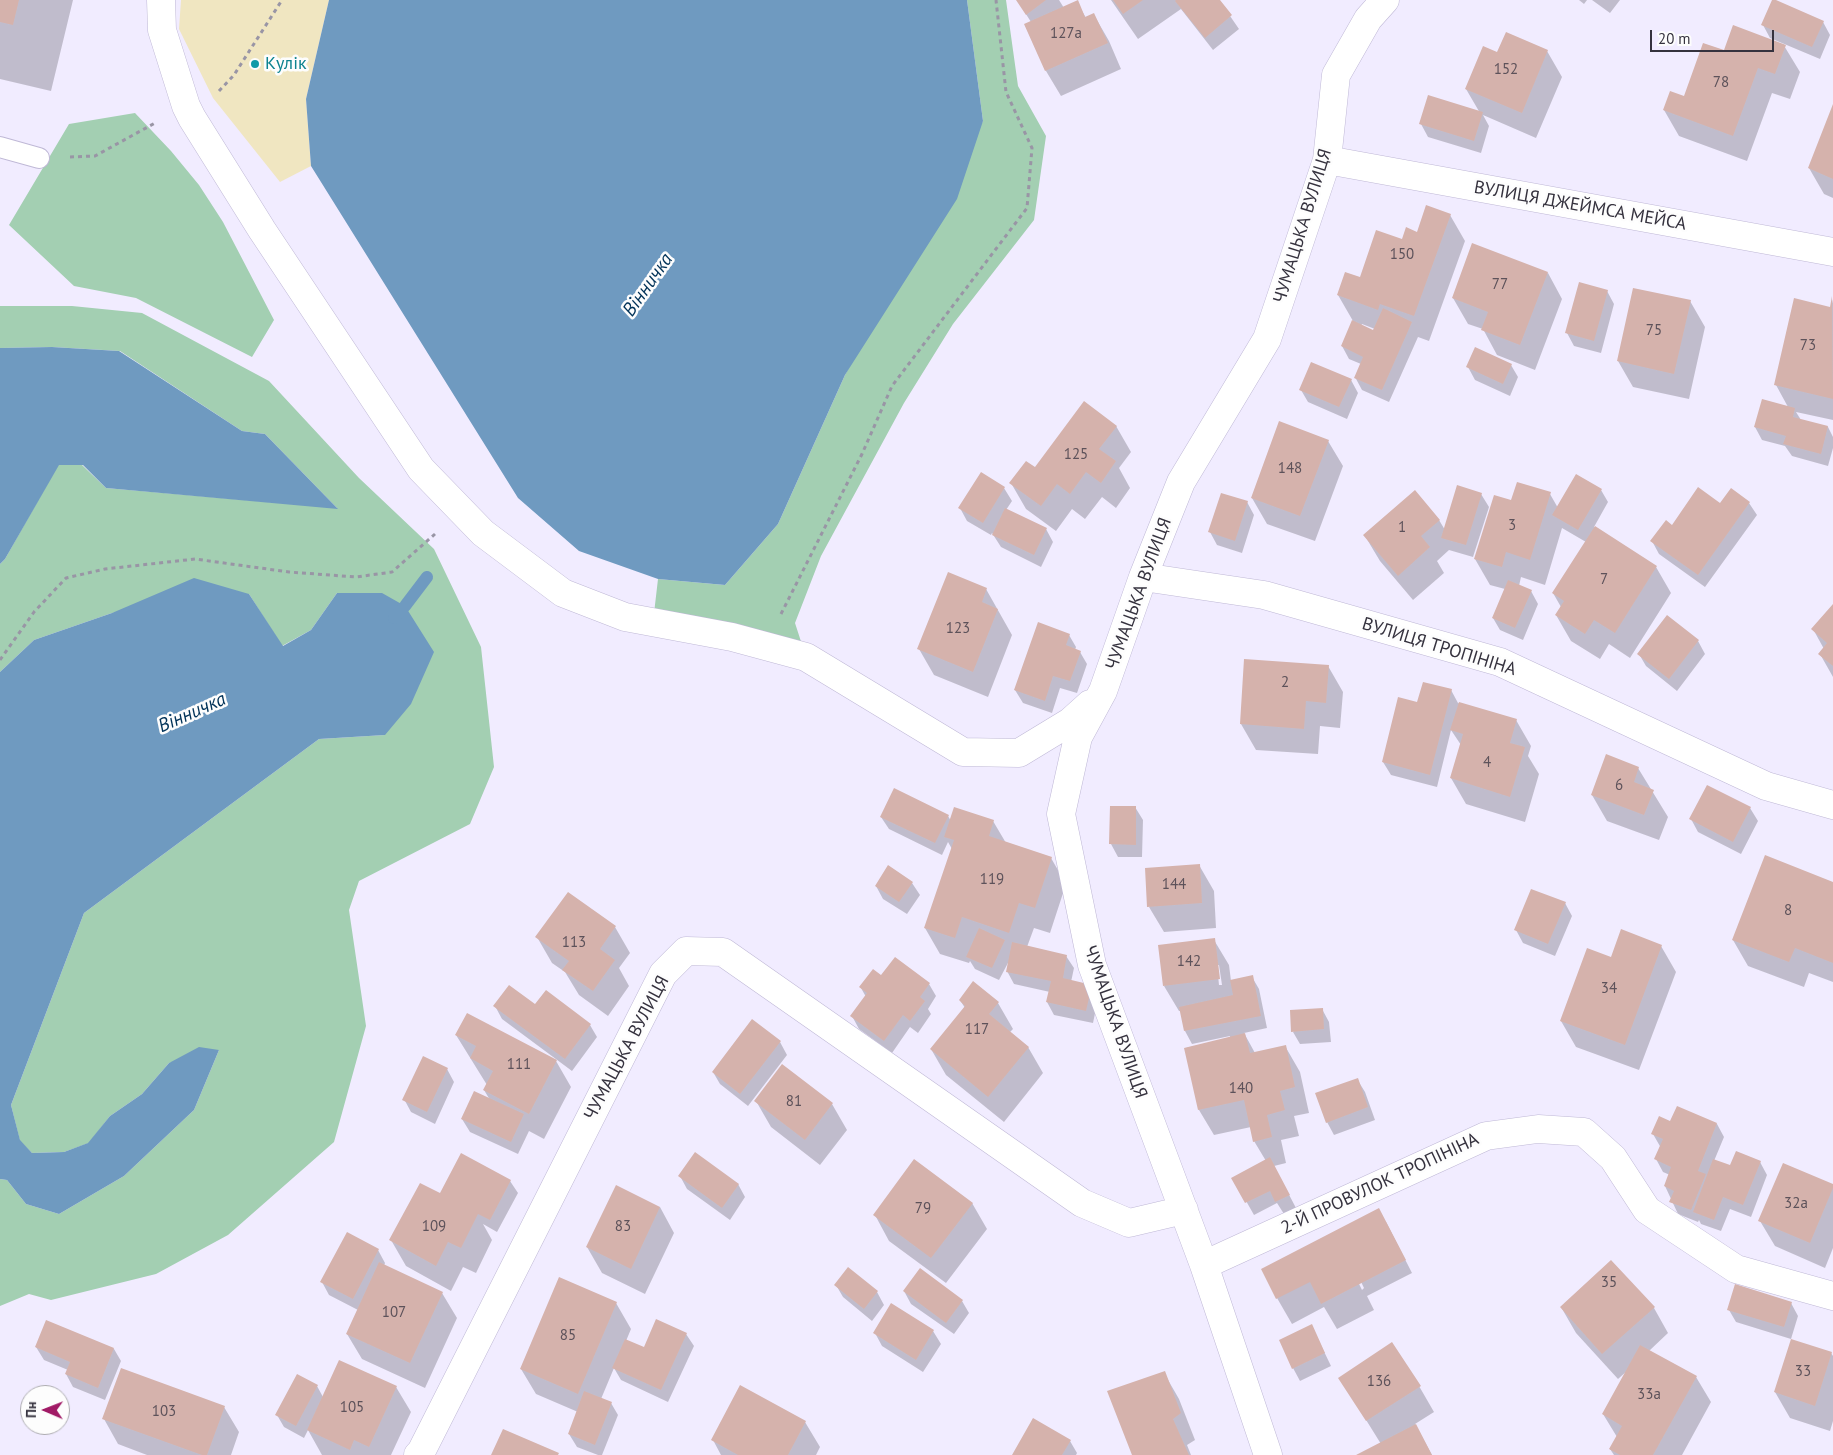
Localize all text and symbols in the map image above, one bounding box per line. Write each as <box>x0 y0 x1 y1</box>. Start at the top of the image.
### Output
scale bar <box>1653 20 1777 52</box>
house number: 127а <box>1050 25 1082 43</box>
text: 20 m <box>1658 29 1691 48</box>
place label: Кулік <box>265 53 307 75</box>
marker: Кулік <box>249 58 261 70</box>
house number: 152 <box>1494 61 1518 79</box>
house number: 78 <box>1713 74 1729 92</box>
street label: ЧУМАЦЬКА ВУЛИЦЯ <box>1269 146 1337 306</box>
street label: ВУЛИЦЯ ДЖЕЙМСА МЕЙСА <box>1472 177 1688 235</box>
house number: 150 <box>1390 246 1414 264</box>
water label: Вінничка <box>618 249 678 321</box>
house number: 77 <box>1492 276 1508 294</box>
house number: 75 <box>1646 322 1662 340</box>
house number: 73 <box>1800 337 1816 355</box>
house number: 125 <box>1064 446 1088 464</box>
house number: 148 <box>1278 460 1302 478</box>
street label: ЧУМАЦЬКА ВУЛИЦЯ <box>1101 515 1177 673</box>
house number: 3 <box>1508 517 1516 535</box>
house number: 1 <box>1398 519 1406 537</box>
house number: 7 <box>1600 571 1608 589</box>
street label: ВУЛИЦЯ ТРОПІНІНА <box>1359 613 1519 681</box>
house number: 123 <box>946 620 970 638</box>
house number: 2 <box>1281 674 1289 692</box>
water label: Вінничка <box>155 688 229 738</box>
house number: 4 <box>1483 754 1491 772</box>
house number: 6 <box>1615 777 1623 795</box>
house number: 119 <box>980 871 1004 889</box>
house number: 144 <box>1162 876 1186 894</box>
house number: 8 <box>1784 902 1792 920</box>
house number: 113 <box>562 934 586 952</box>
street label: ЧУМАЦЬКА ВУЛИЦЯ <box>1079 943 1151 1101</box>
house number: 142 <box>1177 953 1201 971</box>
street label: ЧУМАЦЬКА ВУЛИЦЯ <box>580 972 674 1124</box>
house number: 34 <box>1601 980 1617 998</box>
house number: 117 <box>965 1021 989 1039</box>
house number: 111 <box>507 1056 531 1074</box>
house number: 140 <box>1229 1080 1253 1098</box>
house number: 81 <box>786 1093 802 1111</box>
street label: 2-Й ПРОВУЛОК ТРОПІНІНА <box>1278 1129 1482 1239</box>
house number: 32а <box>1784 1195 1808 1213</box>
house number: 79 <box>915 1200 931 1218</box>
house number: 109 <box>422 1218 446 1236</box>
house number: 83 <box>615 1218 631 1236</box>
house number: 35 <box>1601 1274 1617 1292</box>
house number: 107 <box>382 1304 406 1322</box>
house number: 85 <box>560 1327 576 1345</box>
house number: 33 <box>1795 1363 1811 1381</box>
house number: 136 <box>1367 1373 1391 1391</box>
north arrow <box>20 1385 70 1435</box>
house number: 33а <box>1637 1386 1661 1404</box>
house number: 105 <box>340 1399 364 1417</box>
text: Пн <box>22 1401 40 1418</box>
house number: 103 <box>152 1403 176 1421</box>

